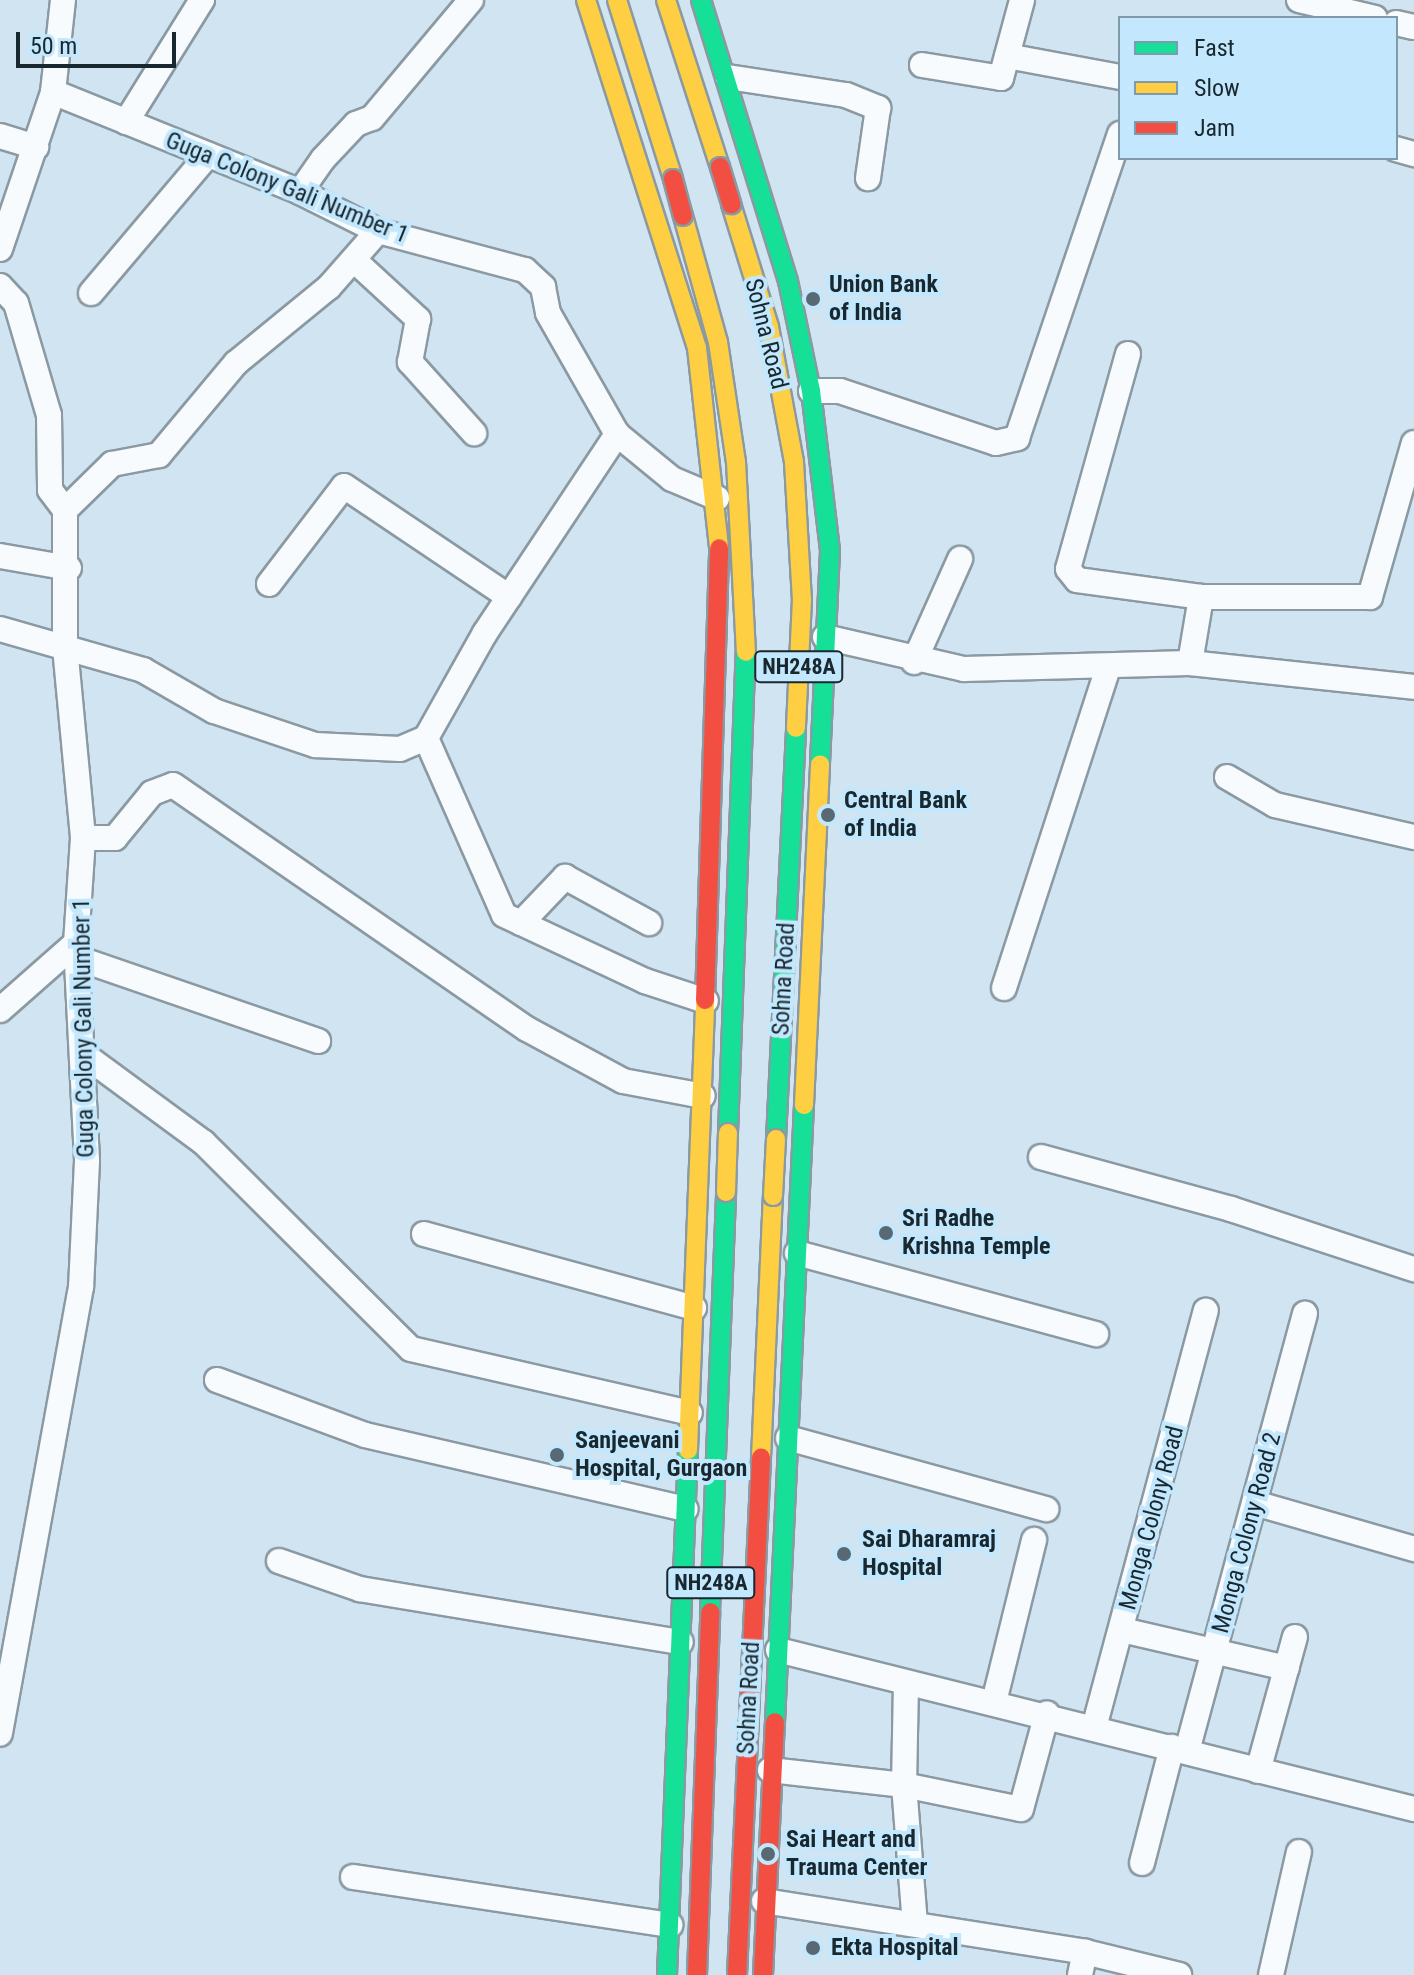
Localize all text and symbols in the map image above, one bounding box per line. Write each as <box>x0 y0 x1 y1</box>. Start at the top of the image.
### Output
scale bar <box>20 16 180 66</box>
legend <box>1118 16 1398 160</box>
text: 50 m <box>30 32 77 60</box>
text: Fast <box>1194 34 1235 62</box>
text: Slow <box>1194 74 1240 102</box>
text: Jam <box>1194 114 1235 142</box>
street label: Guga Colony Gali Number 1 <box>161 126 413 250</box>
place label: Union Bank of India <box>829 271 938 327</box>
street label: Sohna Road <box>738 276 794 392</box>
marker: Union Bank of India <box>804 290 822 308</box>
road number: NH248A <box>753 649 845 685</box>
place label: Central Bank of India <box>844 787 967 843</box>
marker: Central Bank of India <box>819 806 837 824</box>
street label: Guga Colony Gali Number 1 <box>67 898 101 1158</box>
street label: Sohna Road <box>767 922 801 1036</box>
place label: Sri Radhe Krishna Temple <box>902 1205 1051 1261</box>
marker: Sri Radhe Krishna Temple <box>877 1224 895 1242</box>
street label: Monga Colony Road <box>1114 1423 1190 1613</box>
place label: Sanjeevani Hospital, Gurgaon <box>575 1427 747 1483</box>
street label: Monga Colony Road 2 <box>1206 1430 1288 1636</box>
marker: Sanjeevani Hospital, Gurgaon <box>546 1444 568 1466</box>
place label: Sai Dharamraj Hospital <box>862 1526 996 1582</box>
marker: Sai Dharamraj Hospital <box>833 1543 855 1565</box>
road number: NH248A <box>665 1565 757 1601</box>
street label: Sohna Road <box>732 1641 766 1755</box>
place label: Sai Heart and Trauma Center <box>786 1826 927 1882</box>
marker: Sai Heart and Trauma Center <box>757 1843 779 1865</box>
place label: Ekta Hospital <box>831 1934 959 1962</box>
marker: Ekta Hospital <box>802 1937 824 1959</box>

